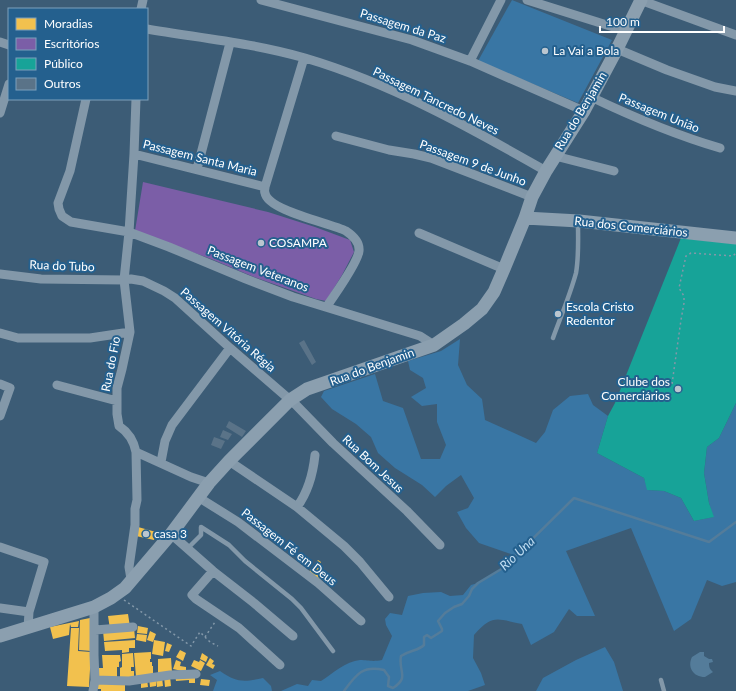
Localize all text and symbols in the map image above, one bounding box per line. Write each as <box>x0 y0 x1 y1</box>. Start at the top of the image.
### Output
street label: Passagem da Paz <box>358 5 448 46</box>
legend <box>8 8 148 100</box>
scale bar <box>600 8 724 34</box>
text: 100 m <box>606 14 640 29</box>
text: Moradias <box>44 16 93 31</box>
text: Escritórios <box>44 36 99 51</box>
place label: La Vai a Bola <box>553 43 619 58</box>
marker: La Vai a Bola <box>540 46 550 56</box>
text: Público <box>44 56 83 71</box>
street label: Passagem Tancredo Neves <box>371 63 502 138</box>
street label: Rua do Benjamin <box>551 69 610 153</box>
text: Outros <box>44 76 81 91</box>
street label: Passagem União <box>617 90 702 136</box>
street label: Passagem Santa Maria <box>141 136 259 179</box>
street label: Passagem 9 de Junho <box>418 136 529 189</box>
street label: Rua dos Comerciários <box>574 213 688 240</box>
place label: COSAMPA <box>269 235 328 250</box>
marker: COSAMPA <box>256 238 266 248</box>
street label: Passagem Veteranos <box>205 242 311 295</box>
street label: Rua do Tubo <box>29 257 95 274</box>
street label: Passagem Vitória Régia <box>178 284 279 375</box>
place label: Escola Cristo Redentor <box>566 299 634 328</box>
marker: Escola Cristo Redentor <box>553 309 563 319</box>
street label: Rua do Fio <box>98 335 123 393</box>
street label: Rua do Benjamin <box>328 344 416 389</box>
place label: Clube dos Comerciários <box>601 374 670 403</box>
marker: Clube dos Comerciários <box>673 384 683 394</box>
street label: Rua Bom Jesus <box>340 431 407 496</box>
street label: Passagem Fé em Deus <box>239 505 340 589</box>
place label: casa 3 <box>154 526 187 541</box>
marker: casa 3 <box>141 529 151 539</box>
water label: Rio Una <box>496 532 538 573</box>

